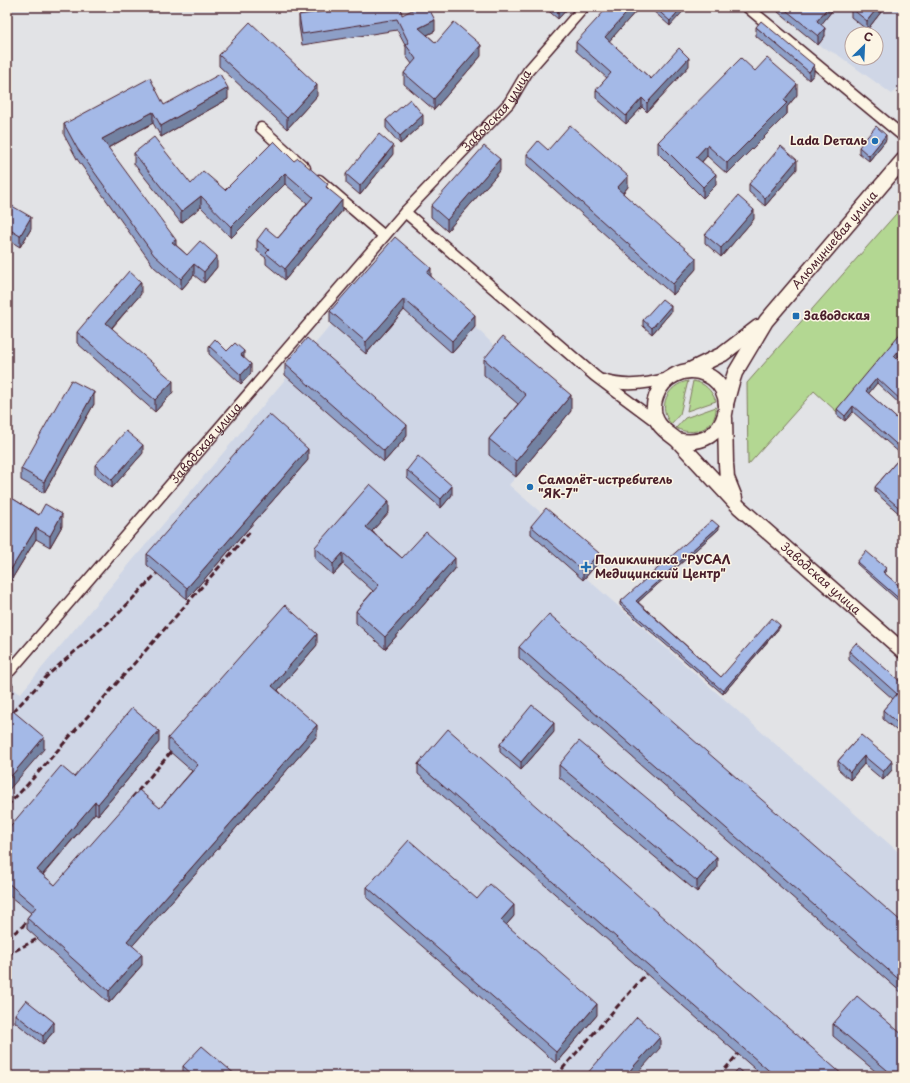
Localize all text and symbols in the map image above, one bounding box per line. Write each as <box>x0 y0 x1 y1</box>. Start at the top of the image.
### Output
north arrow <box>844 26 884 66</box>
text: С <box>861 27 876 46</box>
street label: Заводская улица <box>457 65 535 155</box>
place label: Lada Dеталь <box>790 131 867 149</box>
marker: Lada Dеталь <box>870 136 880 146</box>
street label: Алюминиевая улица <box>787 186 881 293</box>
place label: Заводская <box>803 306 870 324</box>
marker: Заводская <box>791 311 801 321</box>
street label: Заводская улица <box>165 398 246 487</box>
place label: Самолёт-истребитель "ЯК-7" <box>538 470 673 502</box>
marker: Самолёт-истребитель "ЯК-7" <box>525 482 535 492</box>
street label: Заводская улица <box>777 538 866 619</box>
place label: Поликлиника "РУСАЛ Медицинский Центр" <box>595 550 731 582</box>
marker: Поликлиника "РУСАЛ Медицинский Центр" <box>580 561 592 573</box>

